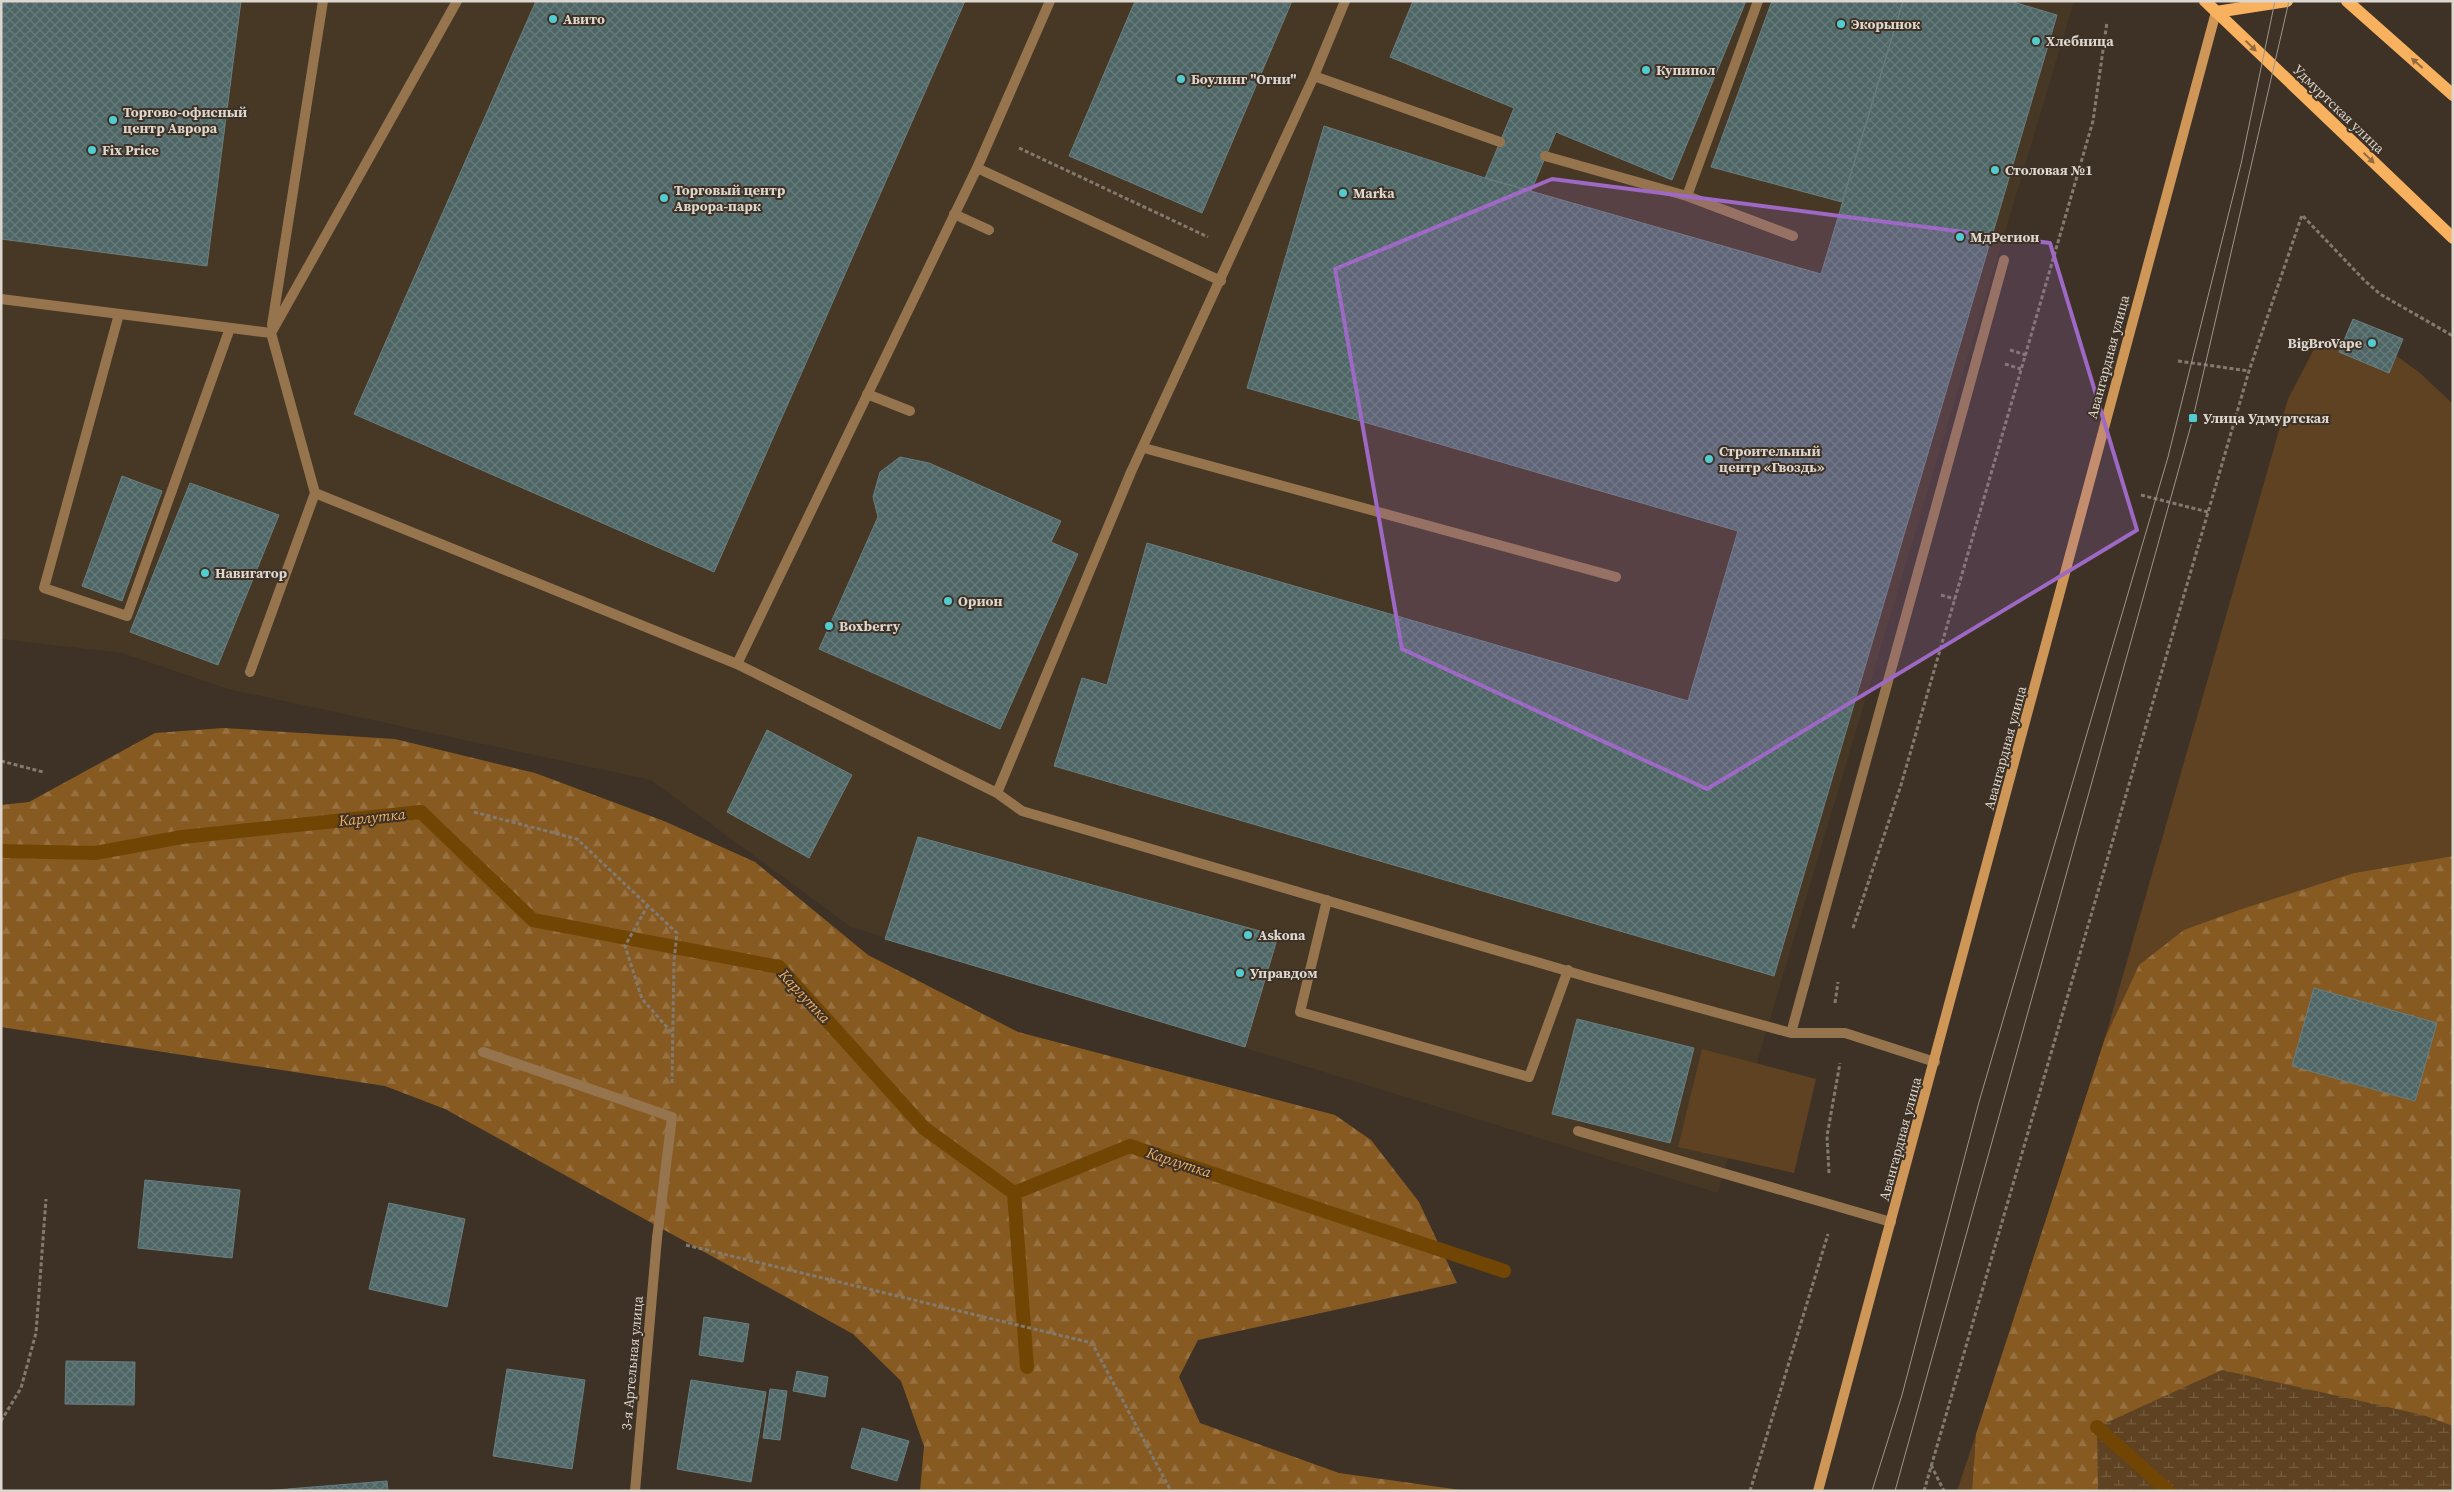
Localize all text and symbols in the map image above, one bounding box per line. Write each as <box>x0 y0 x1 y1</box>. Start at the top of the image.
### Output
place label: Авито <box>563 9 605 29</box>
marker: Авито <box>547 13 559 25</box>
place label: Экорынок <box>1851 14 1921 34</box>
marker: Экорынок <box>1835 18 1847 30</box>
place label: Хлебница <box>2046 31 2114 51</box>
marker: Хлебница <box>2030 35 2042 47</box>
one-way arrow <box>2245 40 2257 52</box>
one-way arrow <box>2410 57 2423 68</box>
place label: Купипол <box>1656 60 1715 80</box>
street label: Удмуртская улица <box>2289 60 2390 159</box>
marker: Купипол <box>1640 64 1652 76</box>
place label: Боулинг "Огни" <box>1191 69 1297 89</box>
marker: Боулинг "Огни" <box>1175 73 1187 85</box>
place label: Торгово-офисный центр Аврора <box>123 102 247 138</box>
marker: Торгово-офисный центр Аврора <box>107 114 119 126</box>
place label: Fix Price <box>102 140 159 160</box>
marker: Fix Price <box>86 144 98 156</box>
one-way arrow <box>2363 152 2375 164</box>
place label: Столовая №1 <box>2005 160 2093 180</box>
marker: Столовая №1 <box>1989 164 2001 176</box>
place label: Торговый центр Аврора-парк <box>674 180 786 216</box>
place label: Marka <box>1353 183 1395 203</box>
marker: Marka <box>1337 187 1349 199</box>
marker: Торговый центр Аврора-парк <box>658 192 670 204</box>
place label: МдРегион <box>1970 227 2039 247</box>
marker: МдРегион <box>1954 231 1966 243</box>
street label: Авангардная улица <box>2082 292 2134 421</box>
place label: BigBroVape <box>2288 333 2362 353</box>
marker: BigBroVape <box>2366 337 2378 349</box>
place label: Улица Удмуртская <box>2203 408 2329 428</box>
marker: Улица Удмуртская <box>2187 412 2199 424</box>
place label: Строительный центр «Гвоздь» <box>1719 441 1825 477</box>
marker: Строительный центр «Гвоздь» <box>1703 453 1715 465</box>
place label: Навигатор <box>215 563 288 583</box>
marker: Навигатор <box>199 567 211 579</box>
place label: Орион <box>958 591 1002 611</box>
marker: Орион <box>942 595 954 607</box>
place label: Boxberry <box>839 616 901 636</box>
marker: Boxberry <box>823 620 835 632</box>
street label: Авангардная улица <box>1979 683 2031 812</box>
water label: Карлутка <box>337 803 407 831</box>
place label: Askona <box>1258 925 1306 945</box>
marker: Askona <box>1242 929 1254 941</box>
place label: Управдом <box>1250 963 1318 983</box>
water label: Карлутка <box>774 964 836 1028</box>
marker: Управдом <box>1234 967 1246 979</box>
street label: Авангардная улица <box>1874 1074 1926 1203</box>
water label: Карлутка <box>1143 1141 1214 1182</box>
street label: 3-я Артельная улица <box>616 1294 648 1431</box>

